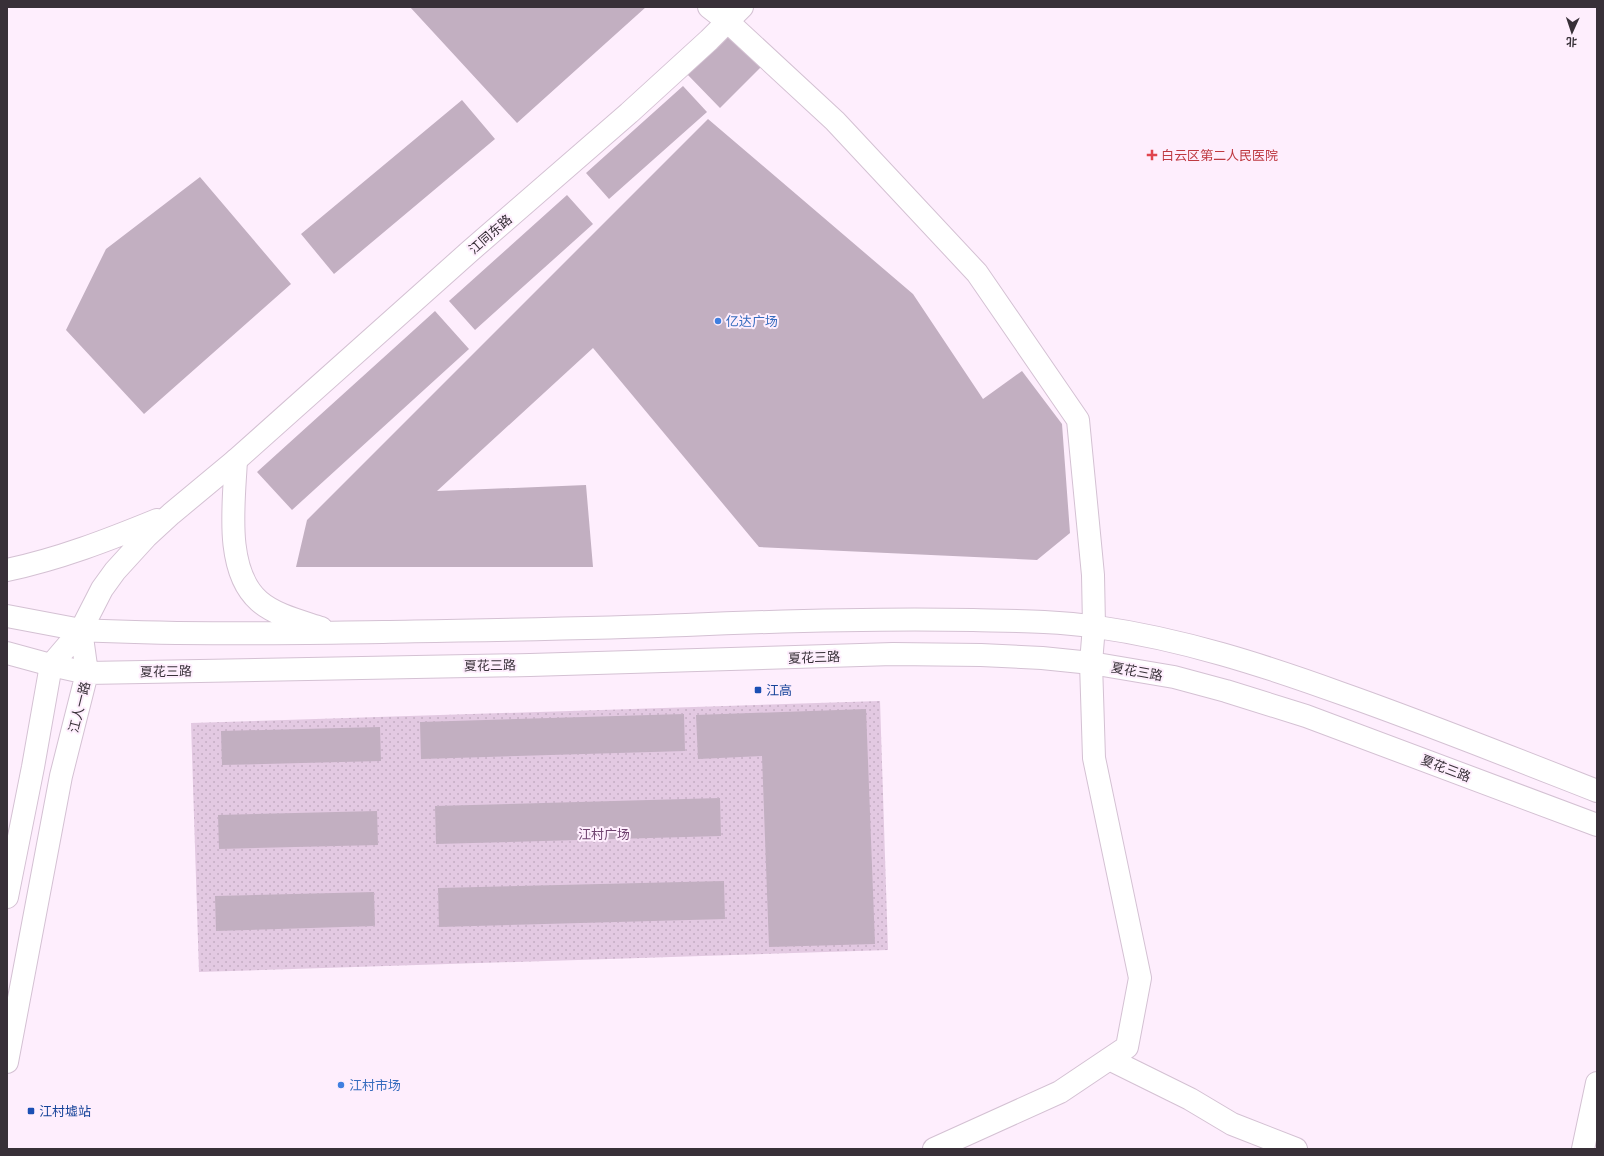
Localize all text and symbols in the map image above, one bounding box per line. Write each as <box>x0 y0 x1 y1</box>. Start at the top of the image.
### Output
north arrow <box>1552 12 1592 52</box>
text: 北 <box>1566 35 1577 48</box>
place label: 白云区第二人民医院 <box>1161 148 1278 163</box>
marker: 白云区第二人民医院 <box>1146 149 1158 161</box>
street label: 江同东路 <box>466 212 515 257</box>
place label: 亿达广场 <box>726 314 778 329</box>
marker: 亿达广场 <box>713 316 723 326</box>
street label: 夏花三路 <box>788 649 840 666</box>
street label: 夏花三路 <box>464 658 516 673</box>
street label: 夏花三路 <box>1110 660 1164 683</box>
street label: 夏花三路 <box>140 664 192 679</box>
street label: 江人一路 <box>66 680 93 734</box>
place label: 江高 <box>766 683 792 698</box>
marker: 江高 <box>753 685 763 695</box>
street label: 夏花三路 <box>1419 752 1473 785</box>
park label: 江村广场 <box>578 827 630 842</box>
place label: 江村市场 <box>349 1078 401 1093</box>
marker: 江村市场 <box>336 1080 346 1090</box>
place label: 江村墟站 <box>39 1104 91 1119</box>
marker: 江村墟站 <box>26 1106 36 1116</box>

